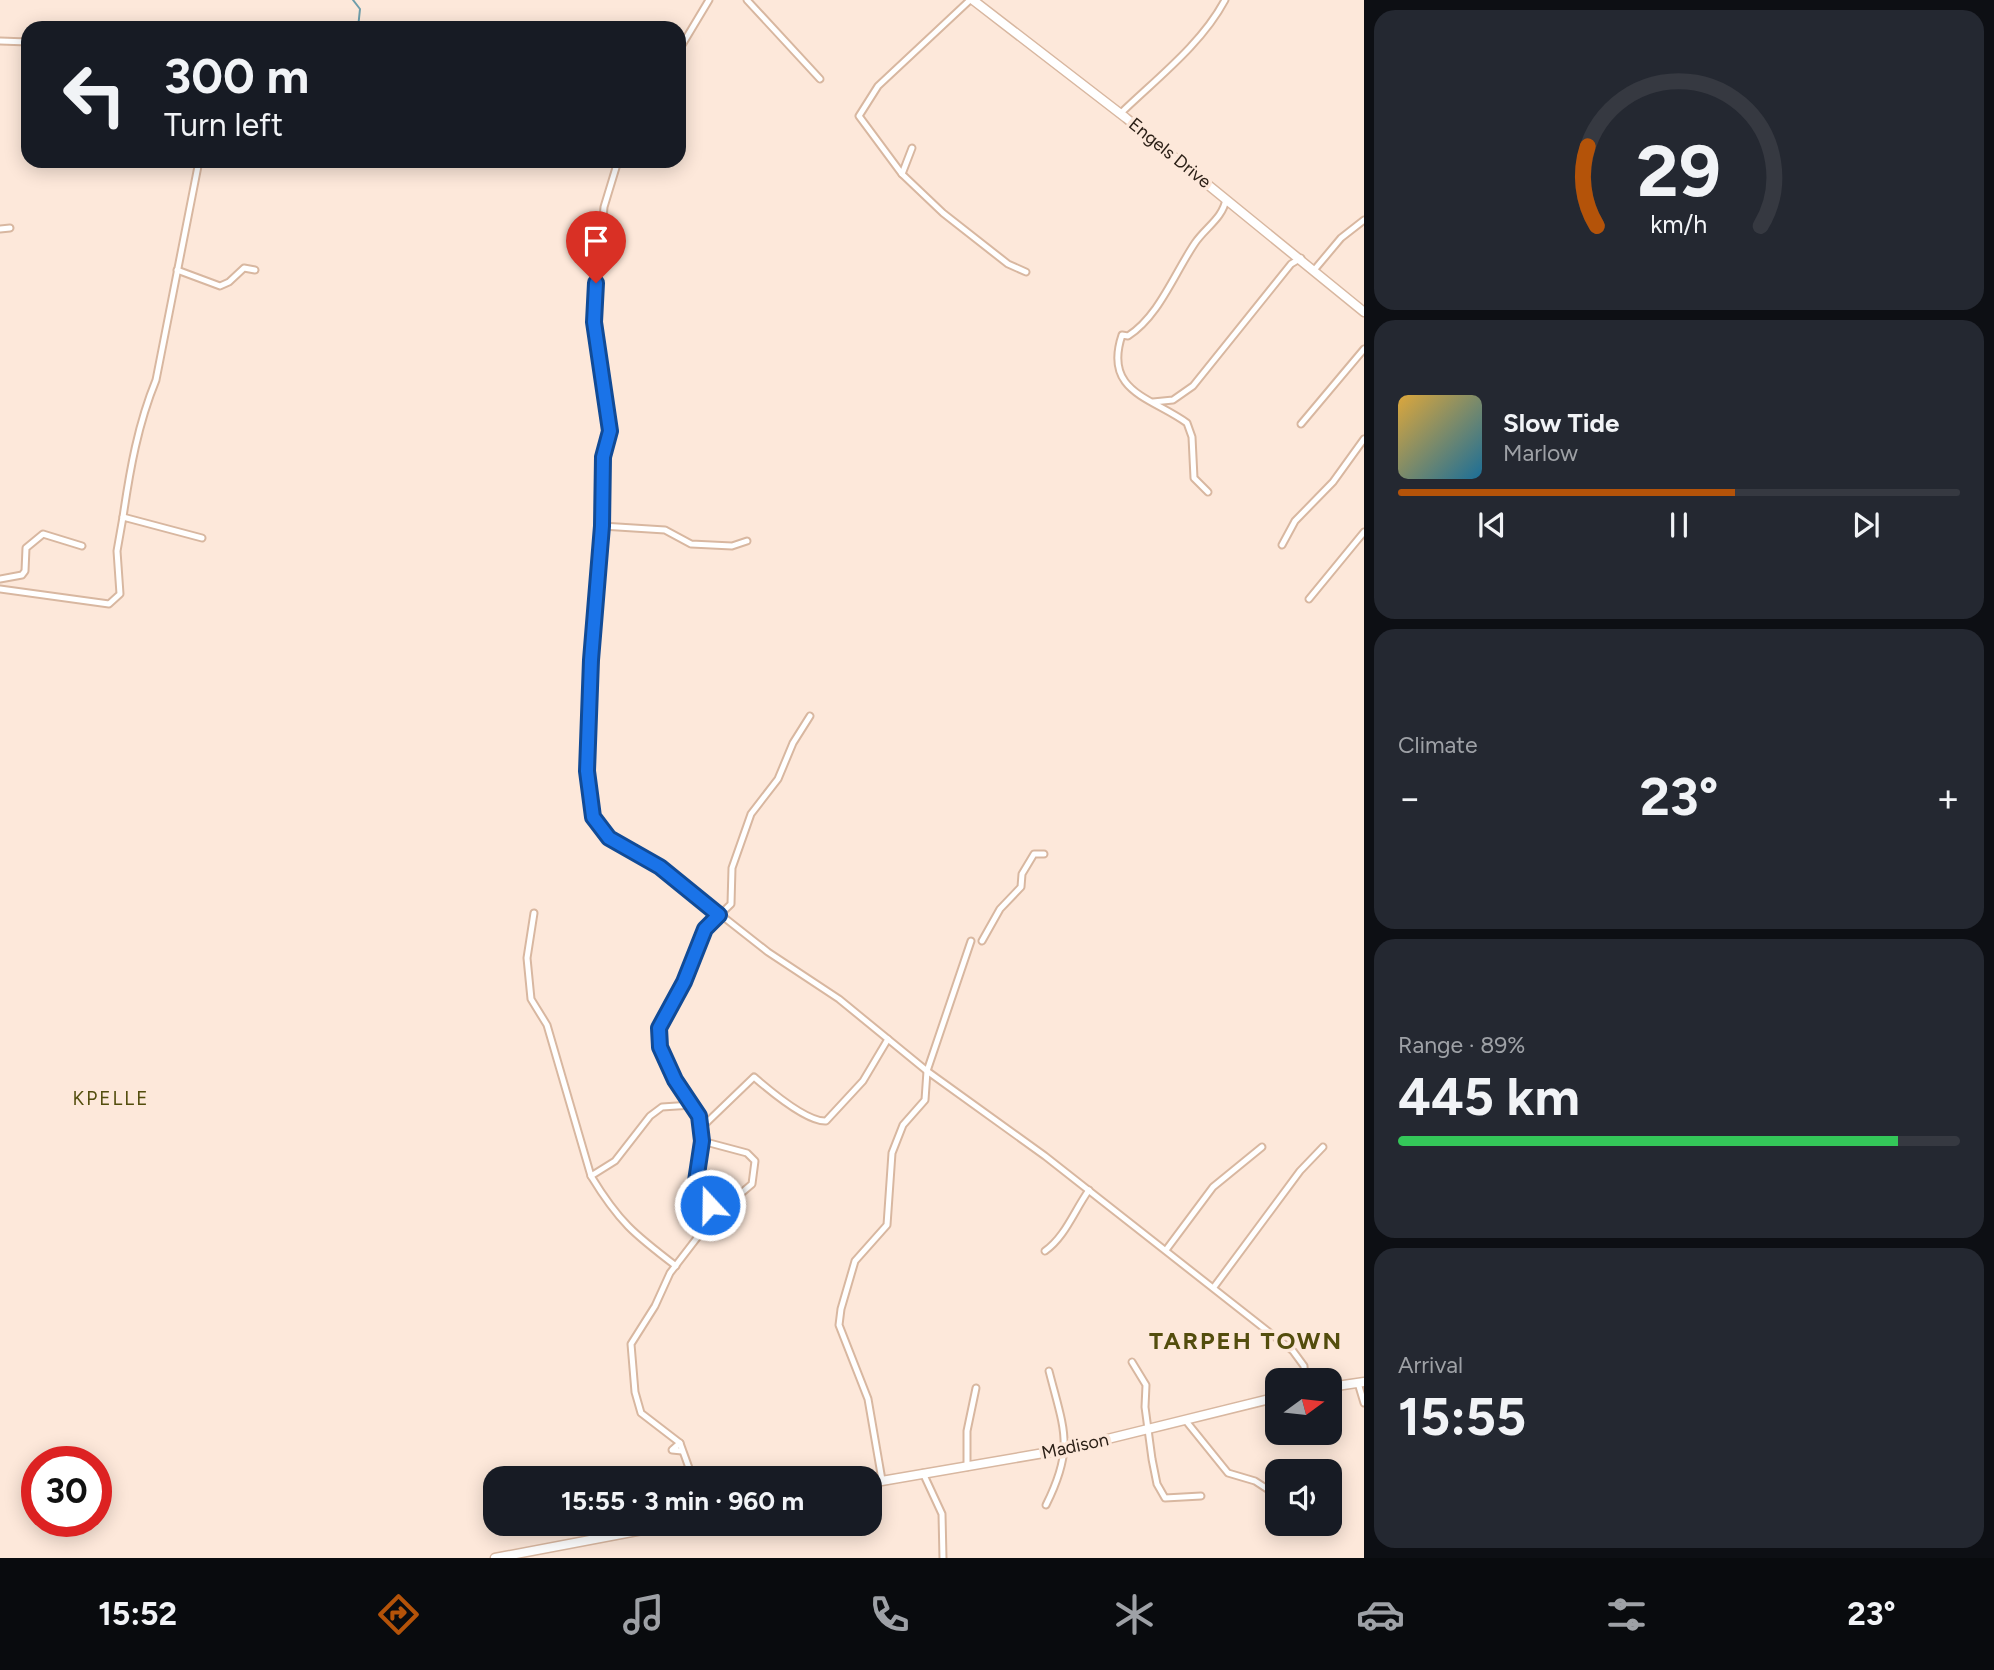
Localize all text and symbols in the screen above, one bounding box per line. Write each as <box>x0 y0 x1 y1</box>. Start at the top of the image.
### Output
text: 300 m <box>164 46 309 105</box>
icon: left <box>49 49 140 140</box>
text: Turn left <box>164 106 283 144</box>
street label: Engels Drive <box>1124 113 1216 193</box>
text: 29 <box>1637 127 1721 214</box>
text: km/h <box>1650 209 1708 239</box>
pin <box>566 211 626 283</box>
icon: arrive <box>577 222 615 260</box>
text: Slow Tide <box>1503 407 1619 439</box>
text: Marlow <box>1503 439 1578 467</box>
icon: previous <box>1473 506 1511 544</box>
icon: pause <box>1660 506 1698 544</box>
icon: next <box>1847 506 1885 544</box>
text: Climate <box>1398 731 1477 759</box>
text: 23° <box>1640 766 1718 828</box>
text: − <box>1398 775 1422 821</box>
text: + <box>1936 775 1960 821</box>
text: Range · 89% <box>1398 1031 1525 1059</box>
text: 445 km <box>1398 1066 1580 1128</box>
district label: KPELLE <box>73 1087 149 1110</box>
position arrow <box>673 1168 747 1242</box>
district label: TARPEH TOWN <box>1149 1326 1343 1355</box>
text: Arrival <box>1398 1351 1463 1379</box>
north arrow <box>1265 1368 1342 1446</box>
map controls <box>1265 1368 1342 1536</box>
text: 15:55 <box>1398 1386 1526 1448</box>
street label: Madison <box>1039 1428 1111 1464</box>
speed limit sign: 30 <box>21 1446 112 1537</box>
button: sound <box>1265 1459 1342 1536</box>
text: 15:55 · 3 min · 960 m <box>561 1485 804 1517</box>
icon: directions <box>374 1590 423 1639</box>
icon: music <box>619 1590 668 1639</box>
icon: phone <box>865 1590 914 1639</box>
icon: climate <box>1110 1590 1159 1639</box>
icon: car <box>1356 1590 1405 1639</box>
icon: filters <box>1602 1590 1651 1639</box>
text: 15:52 <box>98 1595 177 1633</box>
text: 23° <box>1847 1595 1896 1633</box>

